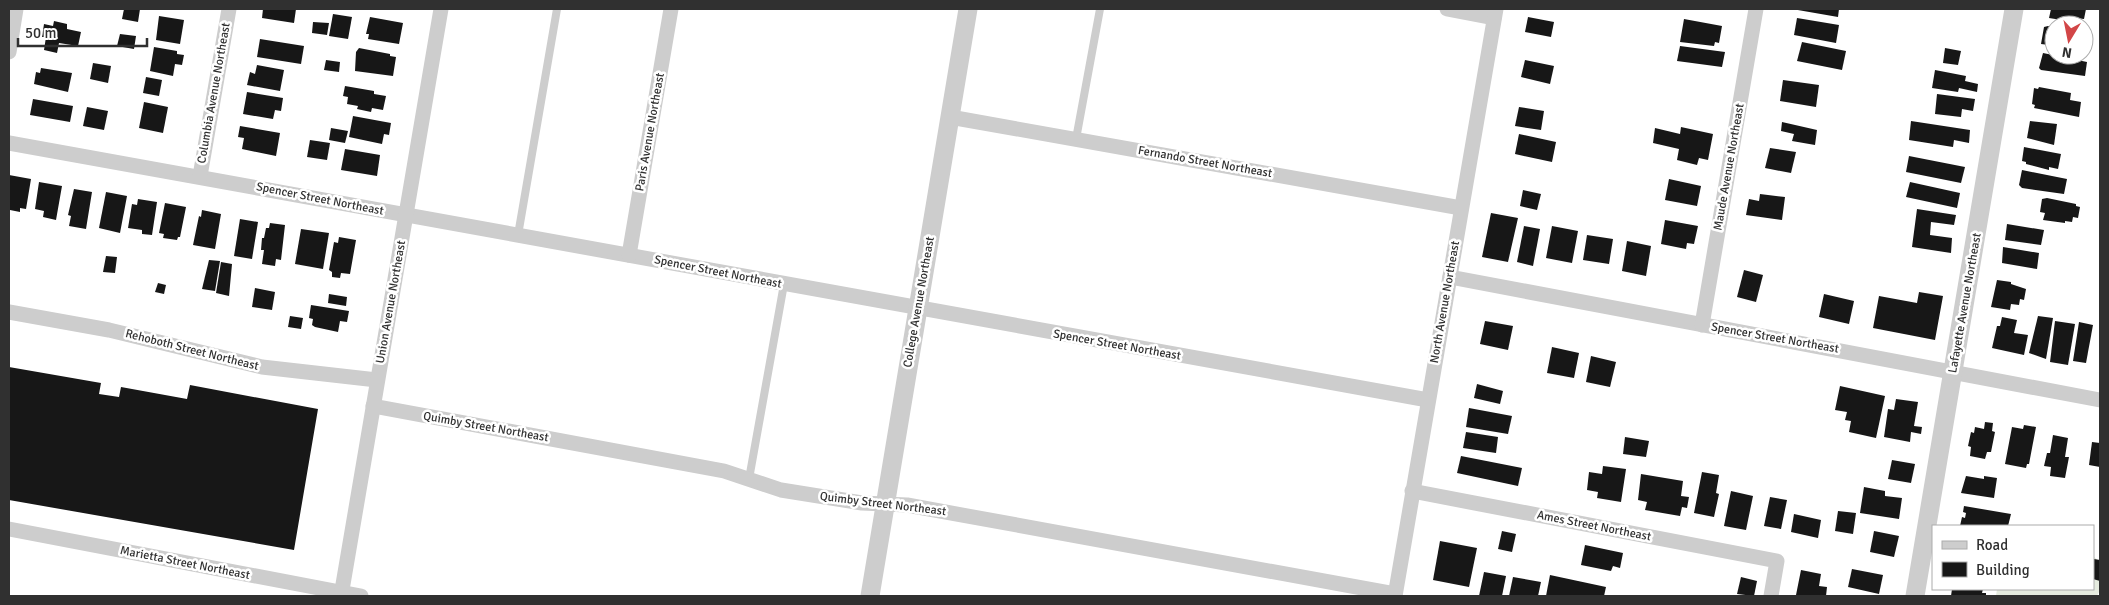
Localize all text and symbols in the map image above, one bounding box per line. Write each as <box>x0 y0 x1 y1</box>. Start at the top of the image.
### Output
scale bar <box>18 15 146 47</box>
north arrow <box>2044 15 2094 65</box>
street label: Columbia Avenue Northeast <box>194 21 234 165</box>
text: 50 m <box>25 24 56 42</box>
text: N <box>2061 43 2073 62</box>
street label: Paris Avenue Northeast <box>632 72 668 192</box>
street label: Maude Avenue Northeast <box>1710 102 1748 232</box>
street label: Fernando Street Northeast <box>1137 143 1273 181</box>
street label: Spencer Street Northeast <box>255 179 385 219</box>
street label: Lafayette Avenue Northeast <box>1945 232 1985 374</box>
street label: College Avenue Northeast <box>900 235 938 369</box>
street label: Union Avenue Northeast <box>373 239 409 365</box>
street label: North Avenue Northeast <box>1427 240 1463 364</box>
street label: Spencer Street Northeast <box>653 252 783 292</box>
street label: Spencer Street Northeast <box>1710 319 1840 357</box>
street label: Rehoboth Street Northeast <box>124 326 260 374</box>
street label: Spencer Street Northeast <box>1052 326 1182 364</box>
street label: Quimby Street Northeast <box>422 409 550 445</box>
street label: Quimby Street Northeast <box>819 489 947 519</box>
street label: Ames Street Northeast <box>1536 508 1652 544</box>
legend <box>1932 525 2094 590</box>
text: Road <box>1976 536 2008 554</box>
street label: Marietta Street Northeast <box>119 543 251 583</box>
text: Building <box>1976 561 2030 579</box>

